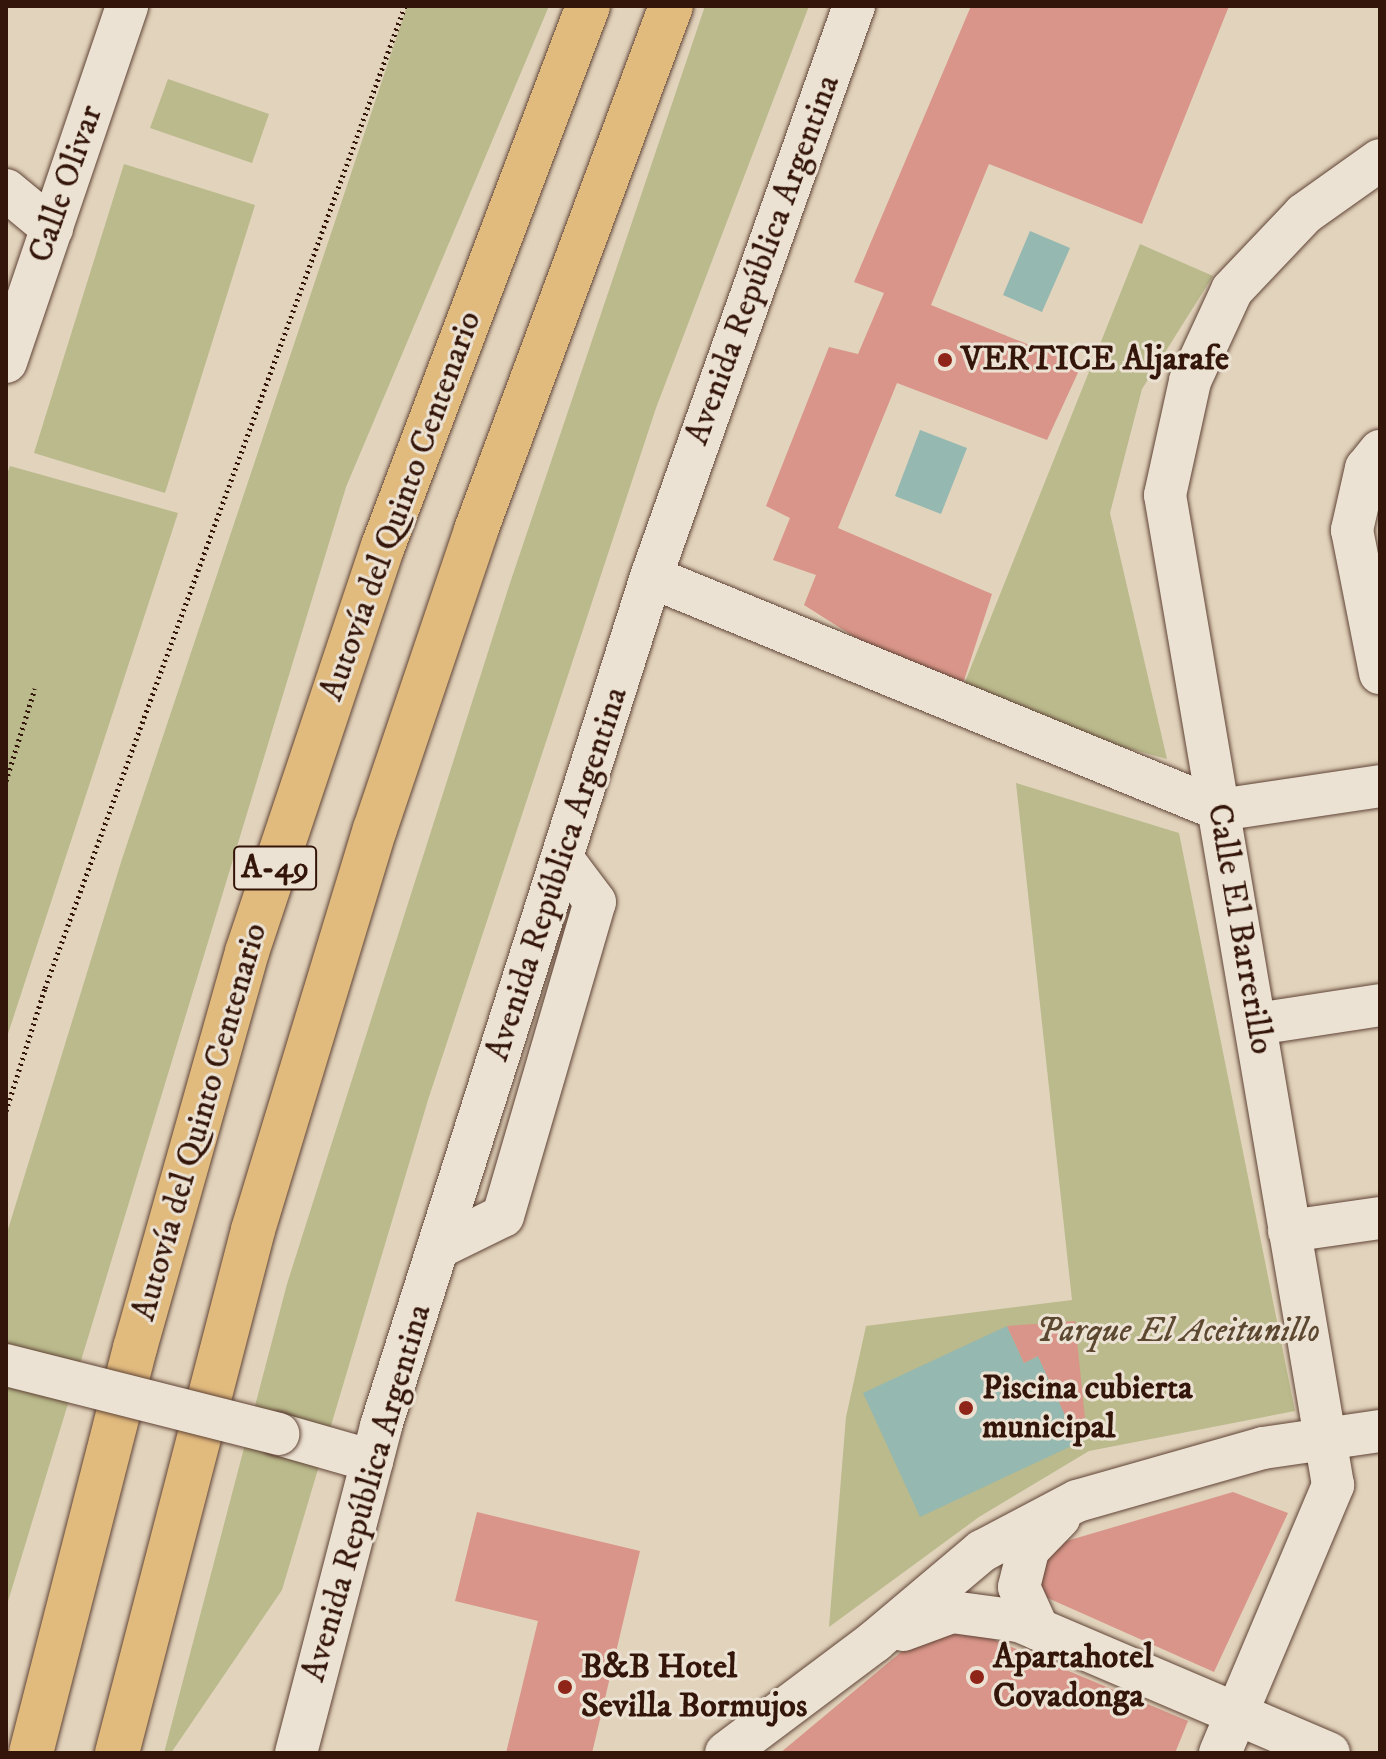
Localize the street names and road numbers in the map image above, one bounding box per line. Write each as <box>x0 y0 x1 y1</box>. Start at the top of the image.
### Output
street label: Avenida República Argentina <box>677 69 849 451</box>
street label: Calle Olivar <box>20 100 112 268</box>
street label: Autovía del Quinto Centenario <box>311 306 491 706</box>
street label: Avenida República Argentina <box>477 682 637 1066</box>
street label: Calle El Barrerillo <box>1198 800 1282 1058</box>
road number: A-49 <box>233 840 317 896</box>
street label: Autovía del Quinto Centenario <box>124 919 276 1325</box>
street label: Avenida República Argentina <box>294 1300 440 1686</box>

